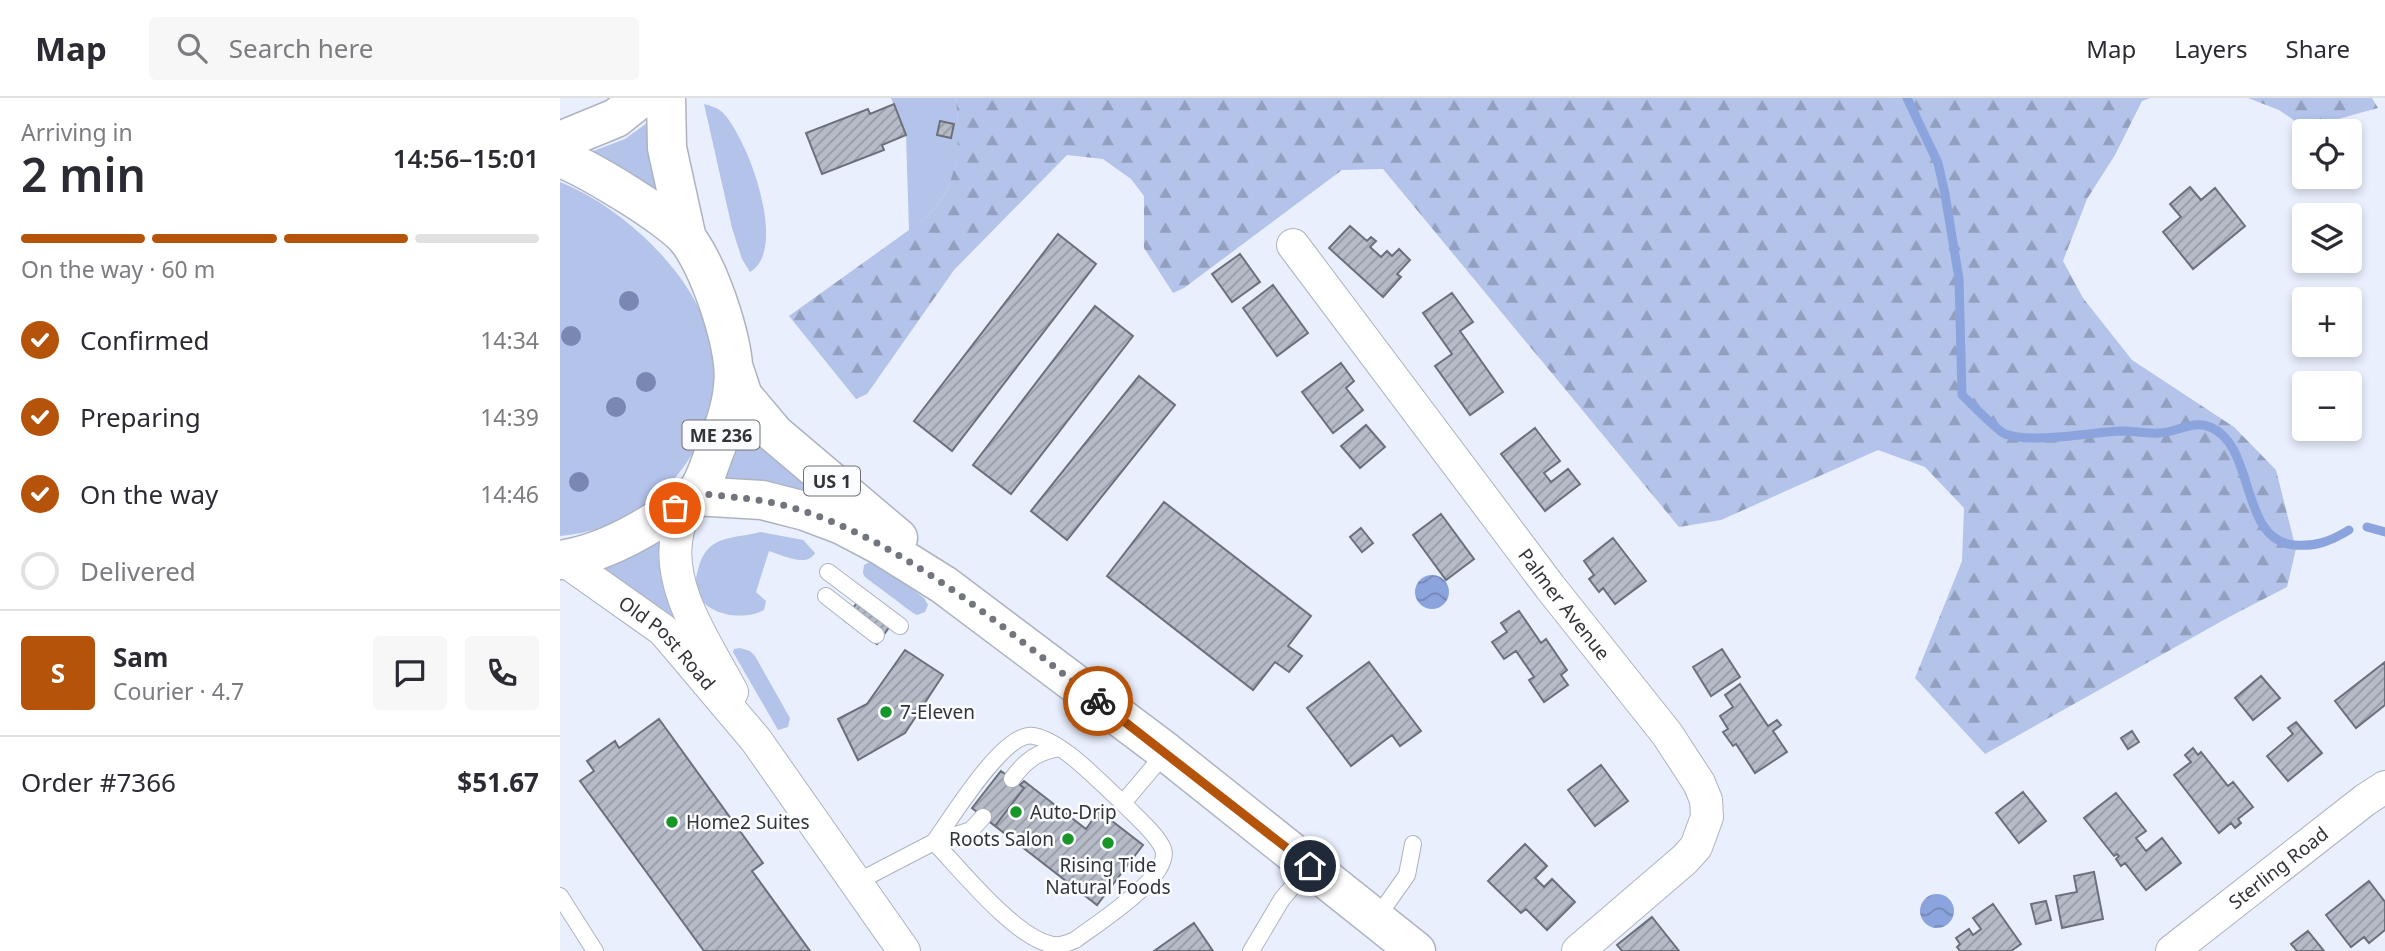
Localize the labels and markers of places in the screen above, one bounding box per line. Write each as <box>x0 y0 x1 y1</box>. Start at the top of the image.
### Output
pin <box>645 478 705 538</box>
place label: 7-Eleven <box>900 699 975 725</box>
marker: 7-Eleven <box>878 704 894 720</box>
place label: Auto-Drip <box>1030 799 1117 825</box>
marker: Auto-Drip <box>1008 804 1024 820</box>
place label: Home2 Suites <box>686 809 810 835</box>
marker: Home2 Suites <box>664 814 680 830</box>
place label: Roots Salon <box>949 826 1054 852</box>
marker: Roots Salon <box>1060 831 1076 847</box>
marker: Rising Tide Natural Foods <box>1100 835 1116 851</box>
pin <box>1280 836 1340 896</box>
place label: Rising Tide Natural Foods <box>1045 852 1171 900</box>

